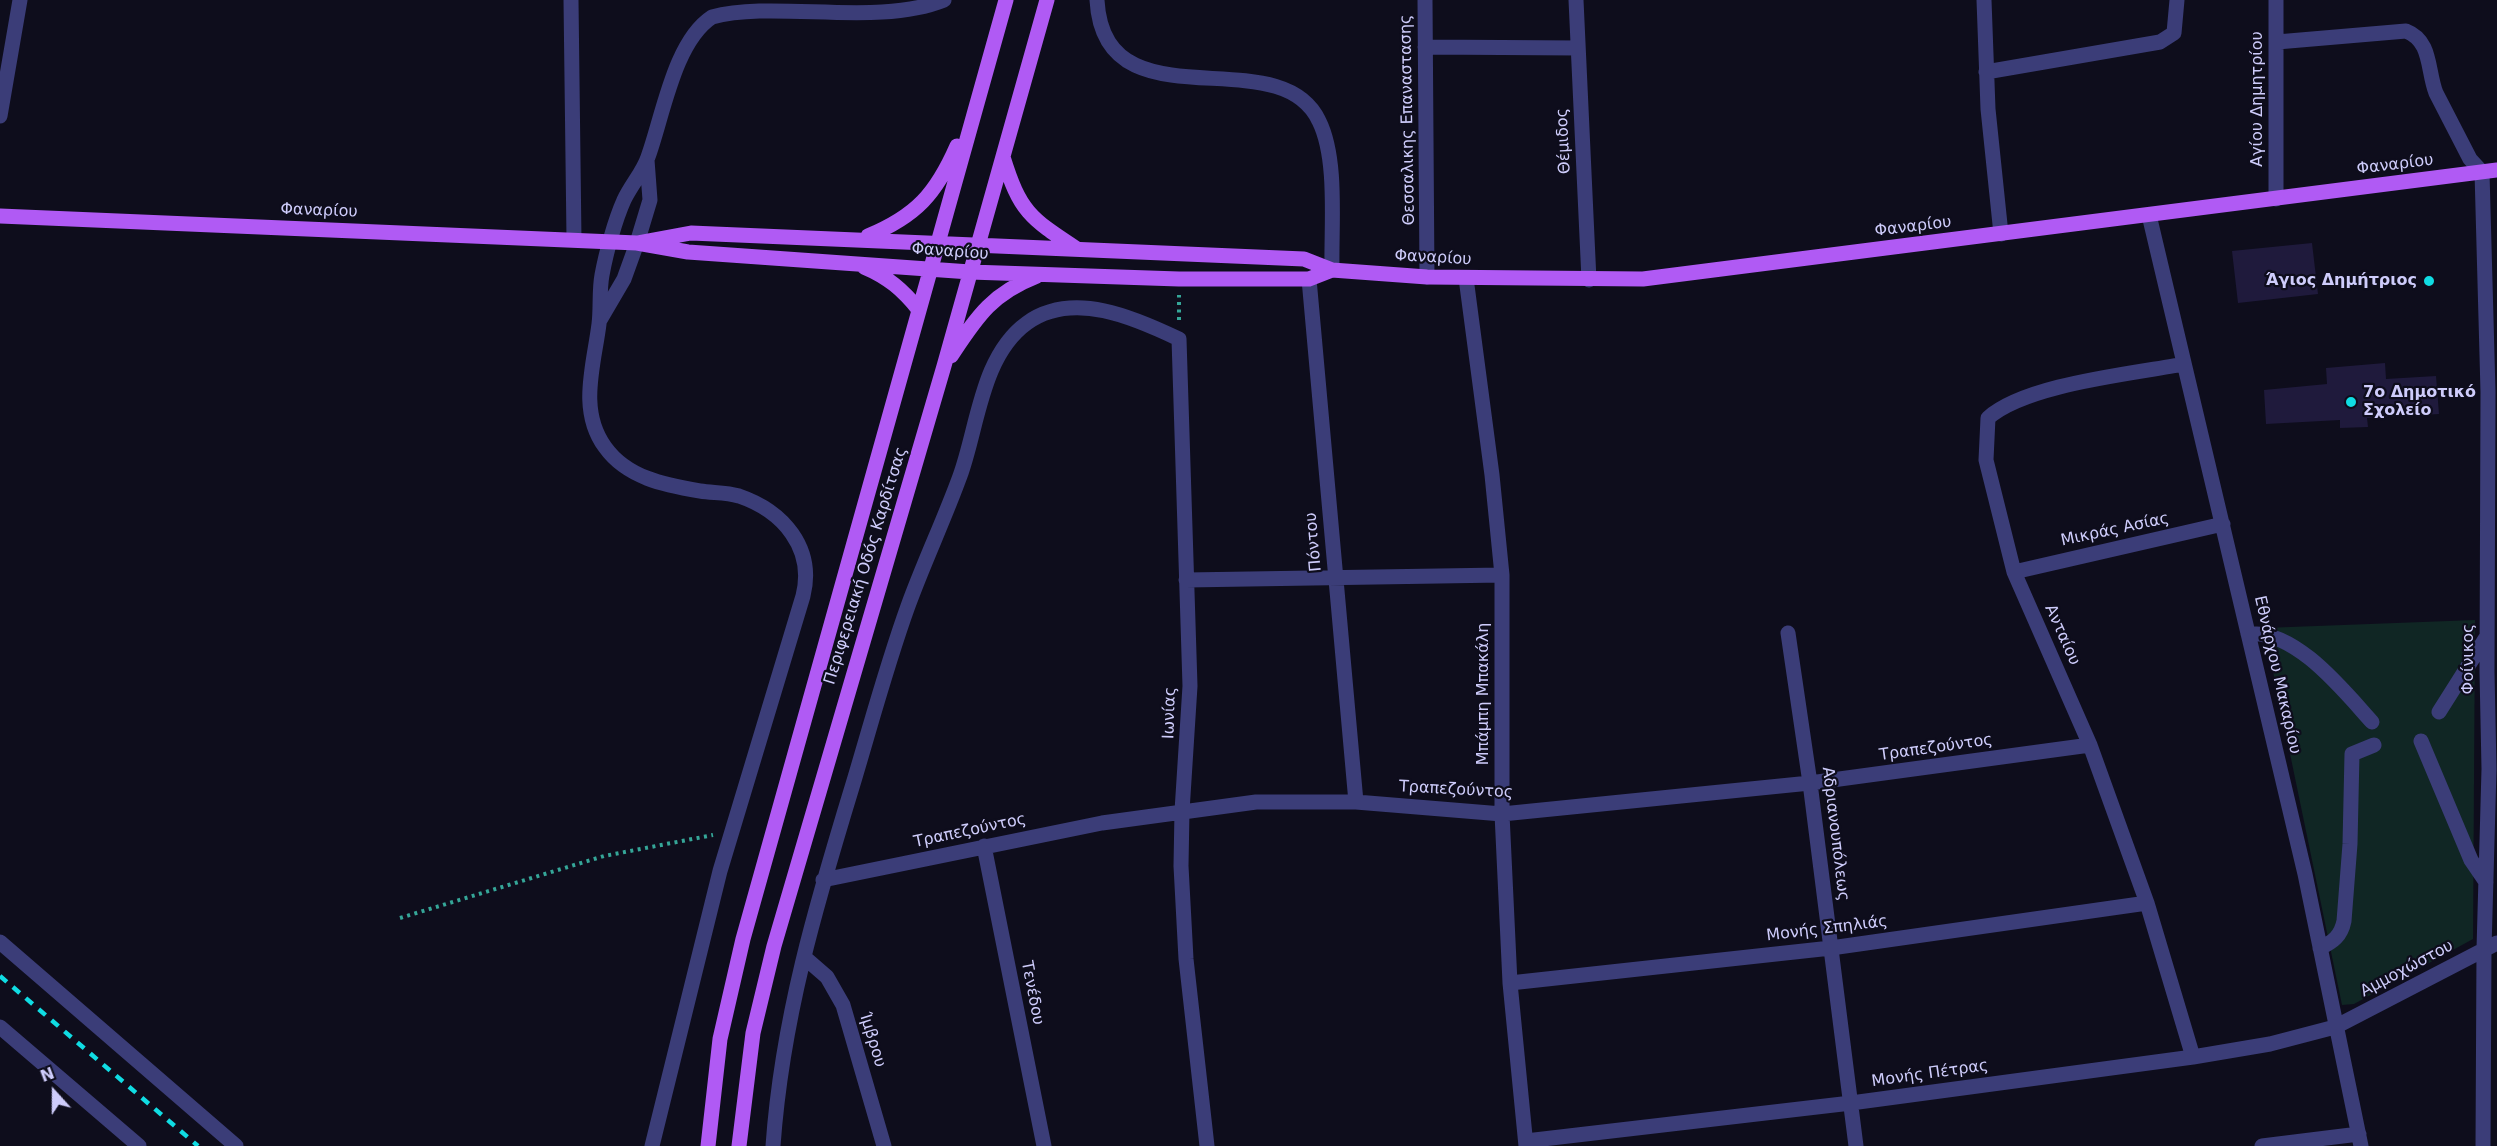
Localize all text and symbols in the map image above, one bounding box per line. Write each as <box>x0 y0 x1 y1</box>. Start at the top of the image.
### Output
street label: Θεσσαλικης Επαναστασης <box>1397 14 1419 226</box>
street label: Αγίου Δημητρίου <box>2248 31 2268 167</box>
street label: Θέμιδος <box>1553 108 1575 174</box>
street label: Φαναρίου <box>2355 151 2435 179</box>
street label: Φαναρίου <box>280 200 358 222</box>
street label: Φαναρίου <box>1873 213 1953 241</box>
street label: Φαναρίου <box>911 240 989 264</box>
street label: Φαναρίου <box>1394 246 1472 270</box>
place label: Άγιος Δημήτριος <box>2266 271 2417 291</box>
marker: Άγιος Δημήτριος <box>2422 274 2436 288</box>
place label: 7ο Δημοτικό Σχολείο <box>2363 383 2476 421</box>
marker: 7ο Δημοτικό Σχολείο <box>2344 395 2358 409</box>
street label: Περιφερειακή Οδός Καρδίτσας <box>821 445 911 687</box>
street label: Μικράς Ασίας <box>2059 509 2171 551</box>
street label: Πόντου <box>1302 512 1326 572</box>
street label: Εθνάρχου Μακαρίου <box>2249 594 2305 756</box>
street label: Ανταίου <box>2040 602 2084 668</box>
street label: Μπάμπη Μπακάλη <box>1474 623 1494 765</box>
street label: Φοίνικος <box>2459 624 2479 694</box>
street label: Ιωνίας <box>1159 686 1181 740</box>
street label: Τραπεζούντος <box>1878 731 1994 765</box>
street label: Αδριανουπόλεως <box>1817 766 1853 902</box>
street label: Τραπεζούντος <box>1398 777 1514 803</box>
street label: Τραπεζούντος <box>912 810 1028 852</box>
street label: Μονής Σπηλιάς <box>1765 912 1889 946</box>
street label: Αμμοχώστου <box>2357 936 2457 1002</box>
street label: Τενέδου <box>1016 959 1048 1027</box>
street label: Ίμβρου <box>855 1010 889 1070</box>
street label: Μονής Πέτρας <box>1870 1056 1990 1092</box>
north arrow <box>24 1062 84 1122</box>
text: N <box>38 1063 57 1086</box>

